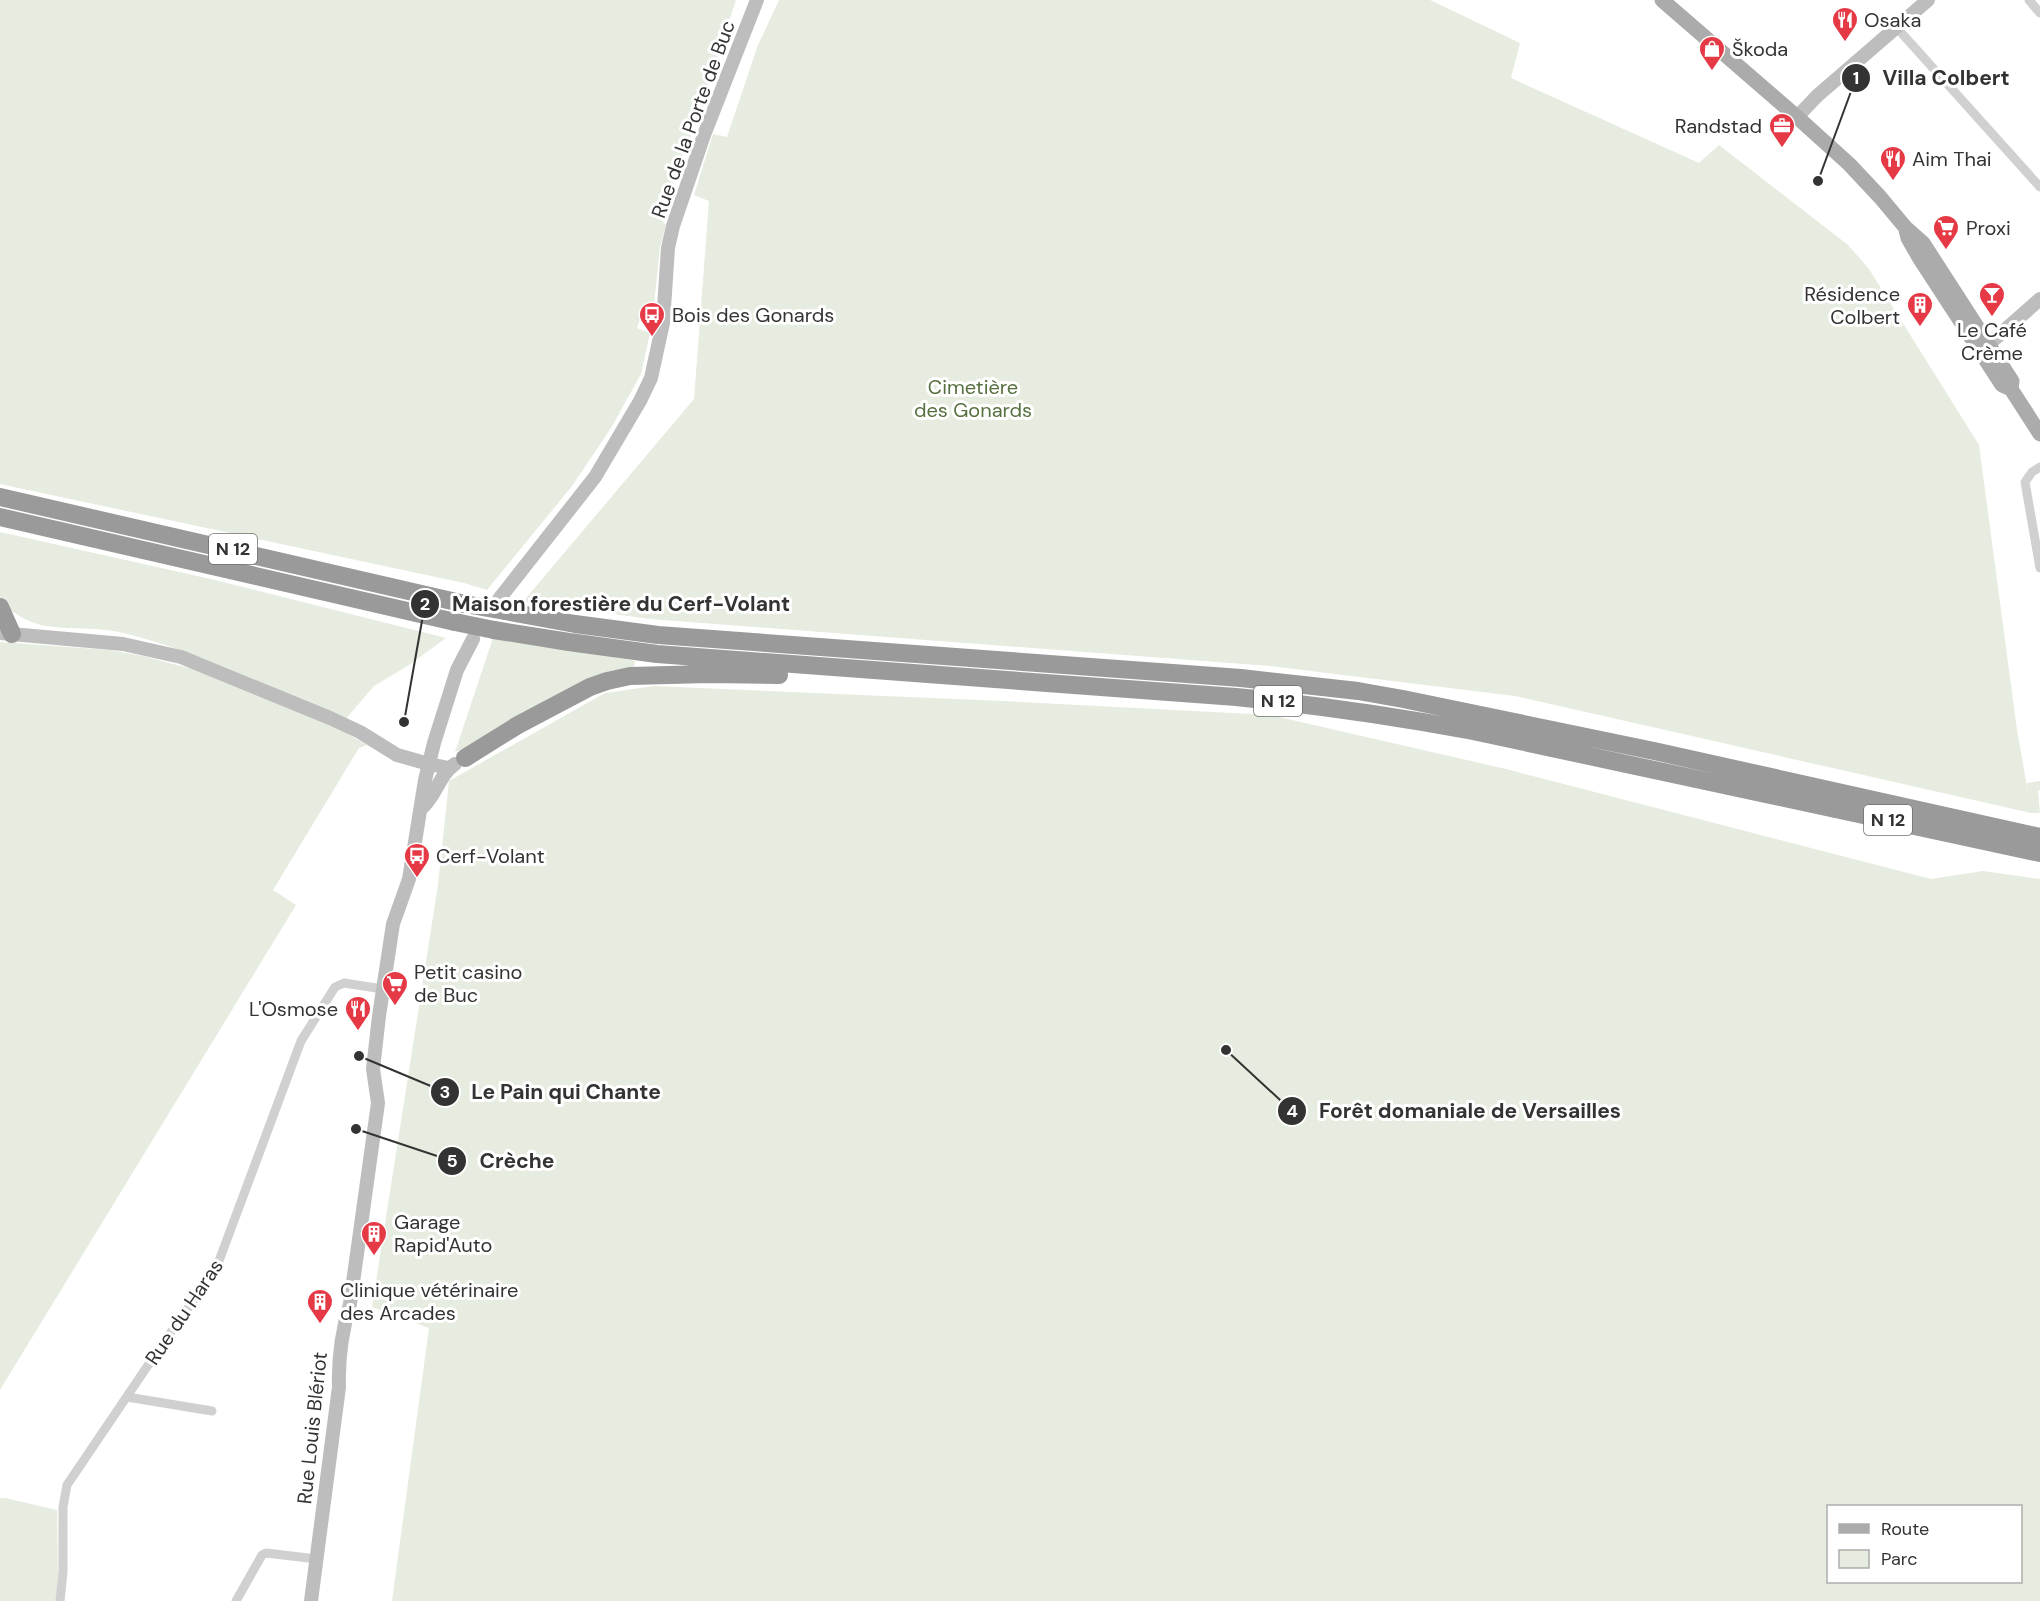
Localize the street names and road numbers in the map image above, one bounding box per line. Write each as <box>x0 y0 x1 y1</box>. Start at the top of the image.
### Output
street label: Rue de la Porte de Buc <box>645 17 741 221</box>
road number: N 12 <box>209 534 257 564</box>
road number: N 12 <box>1254 686 1302 716</box>
road number: N 12 <box>1864 805 1912 835</box>
street label: Rue du Haras <box>139 1254 229 1370</box>
street label: Rue Louis Blériot <box>291 1350 333 1505</box>

